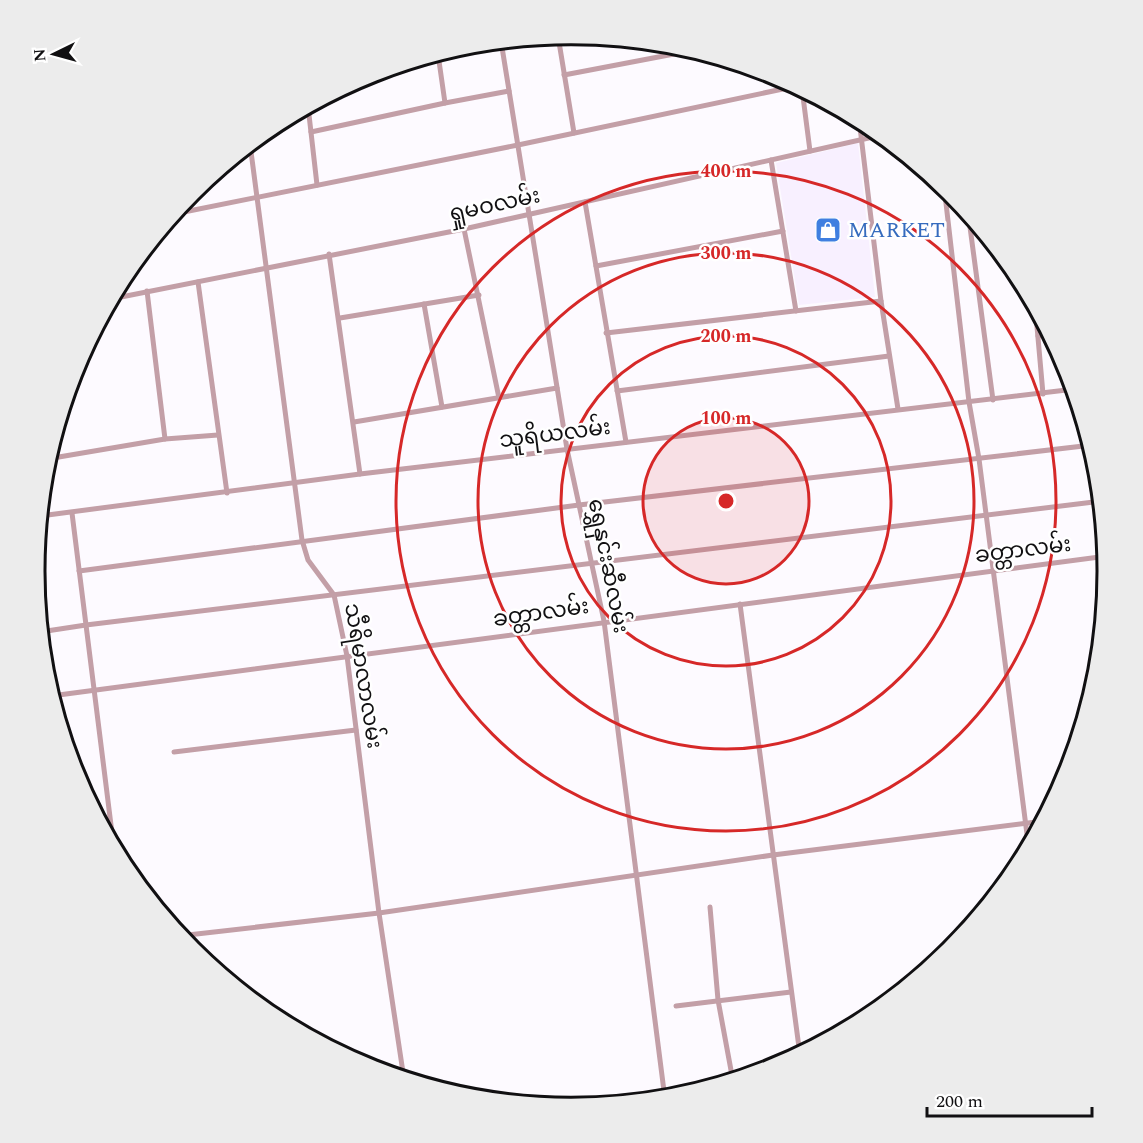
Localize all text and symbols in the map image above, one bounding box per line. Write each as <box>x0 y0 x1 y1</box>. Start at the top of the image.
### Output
north arrow <box>24 24 84 84</box>
text: N <box>28 48 53 63</box>
text: 400 m <box>700 158 752 185</box>
street label: ရှုမဝလမ်း <box>445 179 543 231</box>
place label: MARKET <box>848 214 945 247</box>
shop icon: MARKET <box>813 215 843 245</box>
text: 300 m <box>700 240 752 267</box>
text: 200 m <box>700 323 752 350</box>
text: 100 m <box>700 405 752 432</box>
street label: သူရိယလမ်း <box>497 411 613 457</box>
centre of rings <box>716 491 736 511</box>
street label: ရွှေနှင်းဆီလမ်း <box>579 496 637 636</box>
street label: ခတ္တာလမ်း <box>973 528 1073 572</box>
street label: ခတ္တာလမ်း <box>491 590 591 636</box>
street label: သီရိမာလာလမ်း <box>335 601 391 751</box>
scale bar <box>927 1080 1092 1118</box>
text: 200 m <box>936 1088 983 1115</box>

